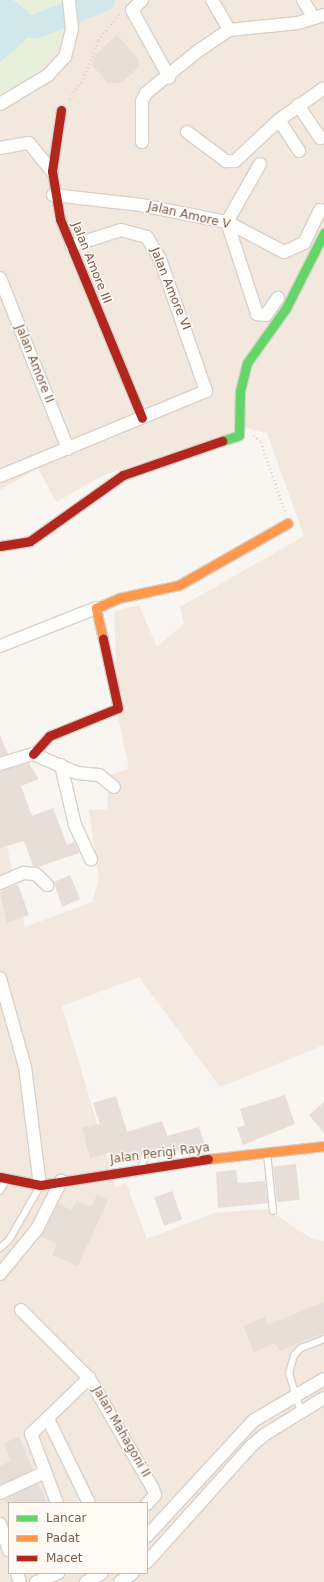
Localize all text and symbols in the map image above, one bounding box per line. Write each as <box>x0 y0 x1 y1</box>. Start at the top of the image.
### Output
street label: Jalan Amore V <box>146 200 232 232</box>
street label: Jalan Amore III <box>68 220 114 306</box>
street label: Jalan Amore VI <box>147 246 193 332</box>
street label: Jalan Amore II <box>12 323 56 405</box>
street label: Jalan Perigi Raya <box>109 1141 211 1167</box>
street label: Jalan Mahagoni II <box>89 1384 153 1480</box>
legend <box>8 1502 148 1574</box>
text: Lancar <box>46 1511 87 1525</box>
text: Padat <box>46 1531 80 1545</box>
text: Macet <box>46 1551 82 1565</box>

